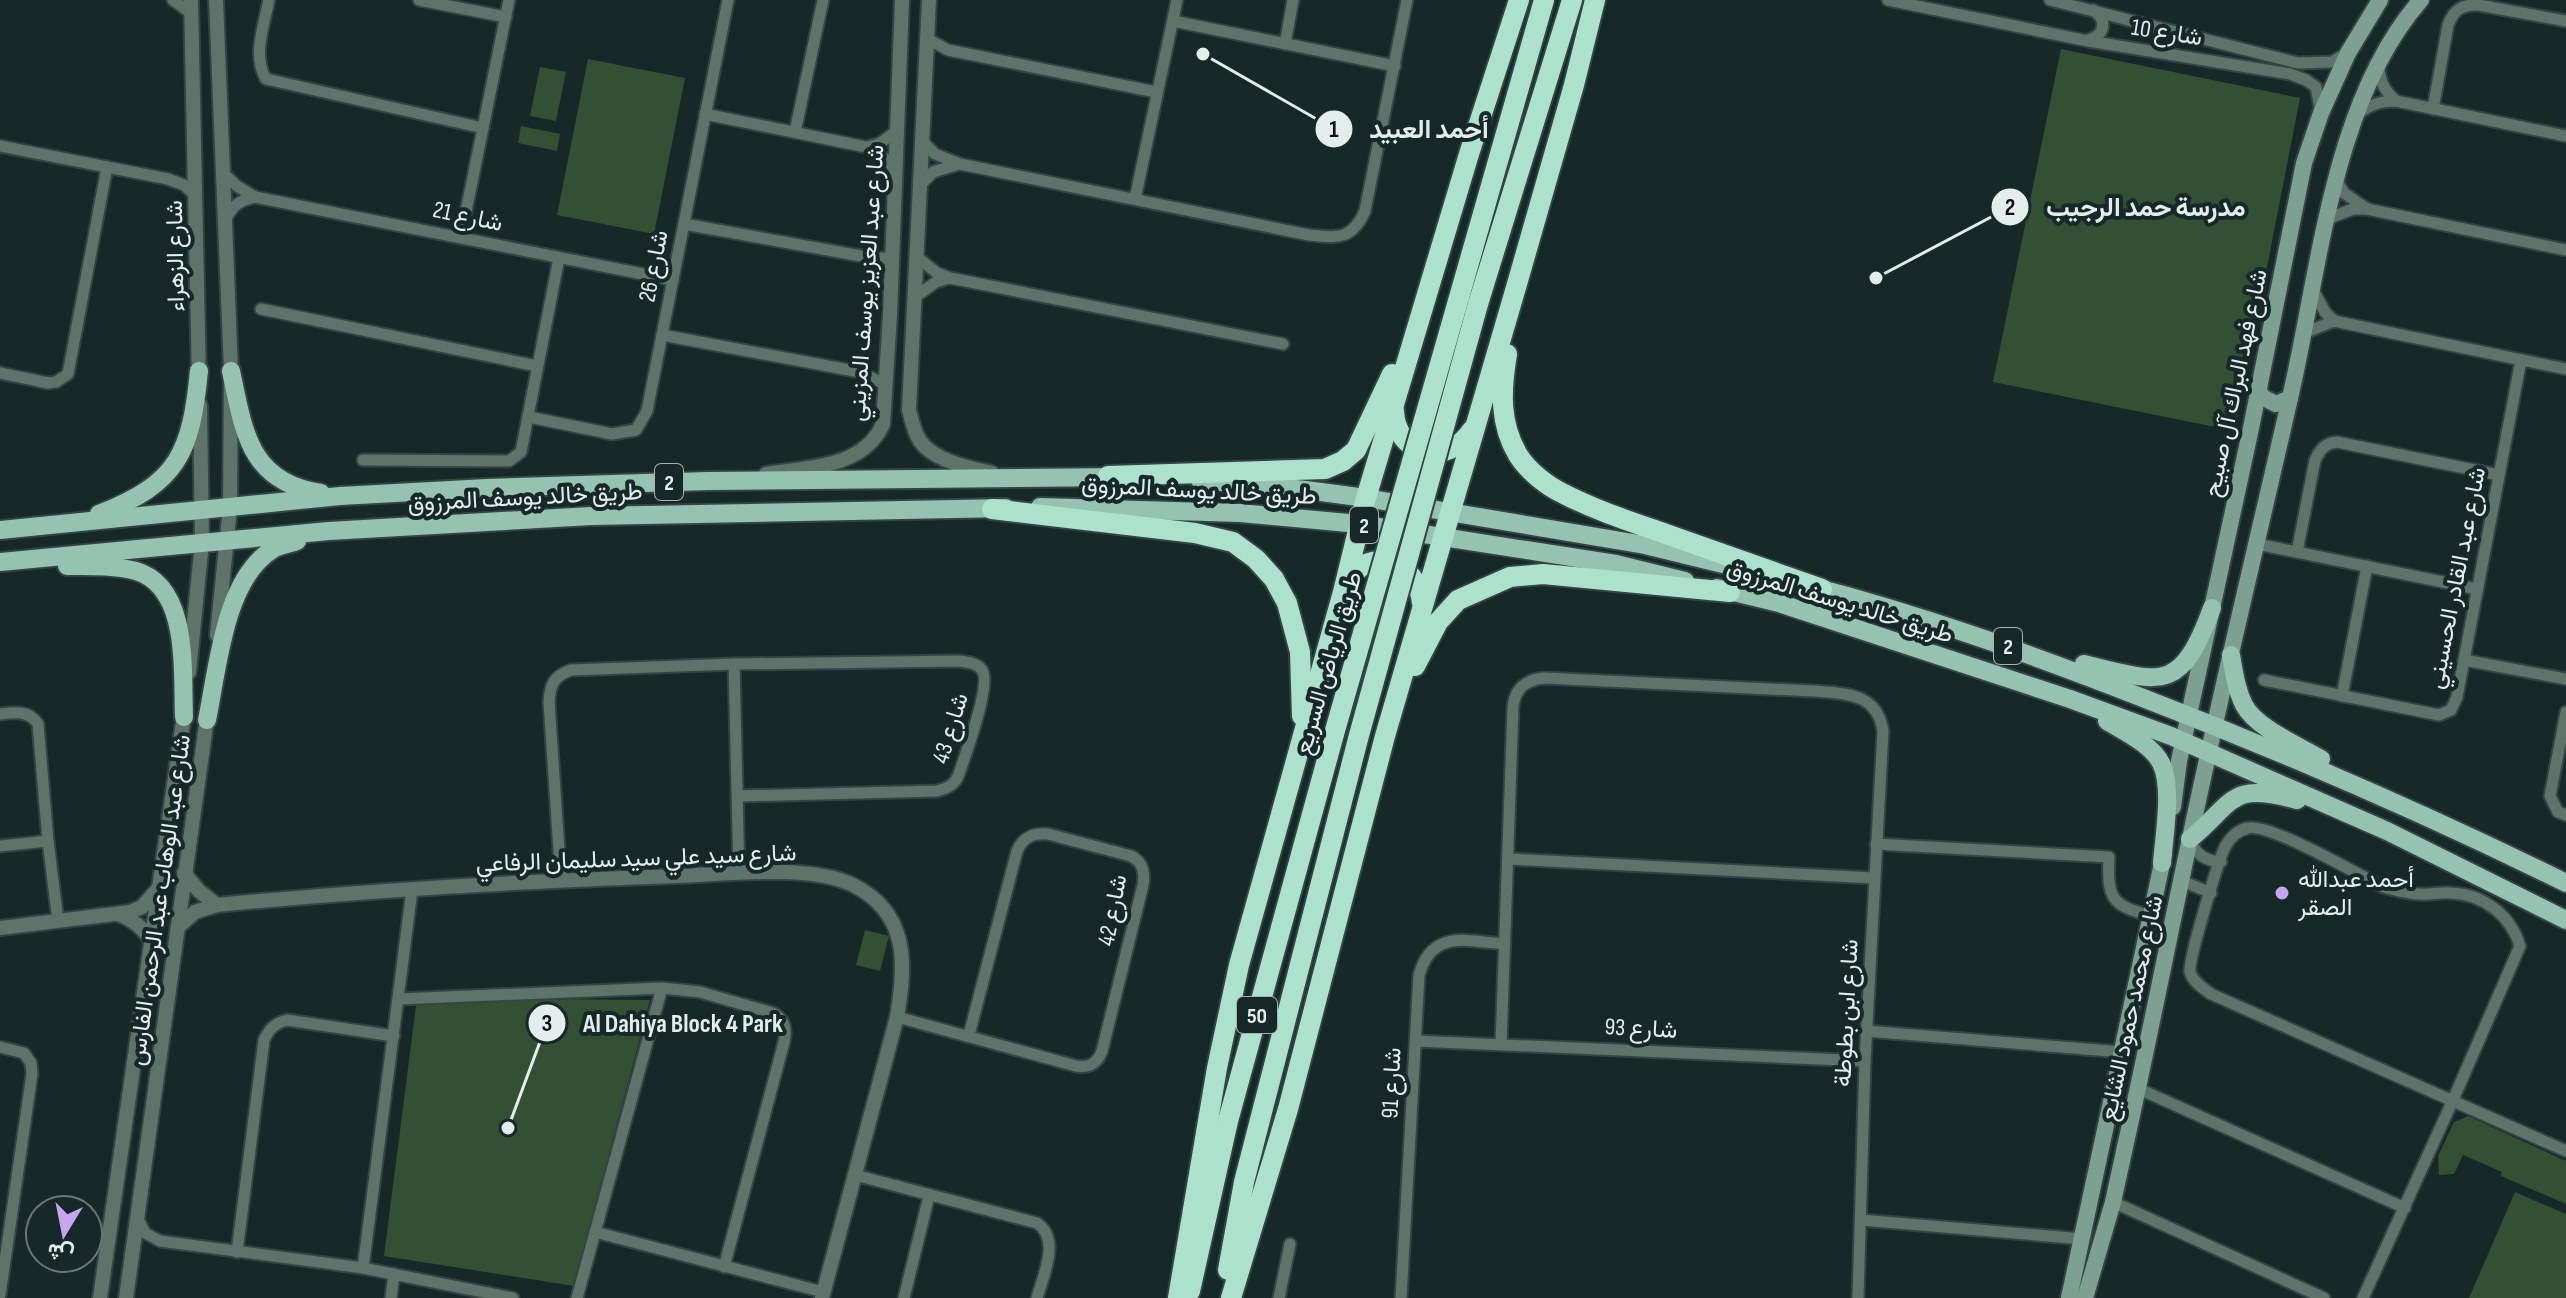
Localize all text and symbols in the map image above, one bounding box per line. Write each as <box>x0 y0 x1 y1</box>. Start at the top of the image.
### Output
street label: شارع 10 <box>2129 13 2204 53</box>
callout: أحمد العبيد <box>1314 104 1505 154</box>
text: 1 <box>1329 115 1339 144</box>
text: أحمد العبيد <box>1369 115 1489 146</box>
street label: شارع عبد العزيز يوسف المزيني <box>842 144 895 423</box>
callout: مدرسة حمد الرجيب <box>1990 182 2262 232</box>
text: 2 <box>2005 193 2015 222</box>
text: مدرسة حمد الرجيب <box>2046 193 2246 224</box>
street label: شارع 21 <box>430 195 505 239</box>
street label: شارع الزهراء <box>160 200 192 312</box>
street label: شارع 26 <box>632 228 676 305</box>
street label: شارع فهد البراك آل صبيح <box>2197 267 2276 500</box>
road number: 2 <box>655 464 683 500</box>
street label: شارع عبد القادر الحسيني <box>2421 465 2496 692</box>
street label: طريق خالد يوسف المرزوق <box>1081 470 1317 511</box>
street label: طريق خالد يوسف المرزوق <box>407 477 643 518</box>
road number: 2 <box>1350 507 1378 543</box>
street label: طريق خالد يوسف المرزوق <box>1723 553 1957 650</box>
street label: طريق الرياض السريع <box>1288 568 1370 759</box>
road number: 2 <box>1994 628 2022 664</box>
street label: شارع 43 <box>926 689 976 767</box>
street label: شارع عبد الوهاب عبد الرحمن الفارس <box>122 733 198 1068</box>
street label: شارع سيد علي سيد سليمان الرفاعي <box>475 838 797 883</box>
place label: أحمد عبدالله الصقر <box>2297 865 2414 922</box>
street label: شارع 42 <box>1091 872 1135 948</box>
marker: أحمد عبدالله الصقر <box>2273 884 2291 902</box>
street label: شارع محمد حمود الشايع <box>2093 893 2171 1124</box>
street label: شارع ابن بطوطة <box>1828 938 1866 1088</box>
road number: 50 <box>1237 997 1277 1033</box>
callout: Al Dahiya Block 4 Park <box>527 998 799 1048</box>
text: 3 <box>542 1009 552 1038</box>
text: Al Dahiya Block 4 Park <box>582 1009 783 1040</box>
street label: شارع 93 <box>1604 1012 1678 1046</box>
street label: شارع 91 <box>1375 1047 1409 1119</box>
north arrow <box>24 1194 104 1274</box>
text: ش <box>45 1237 76 1268</box>

